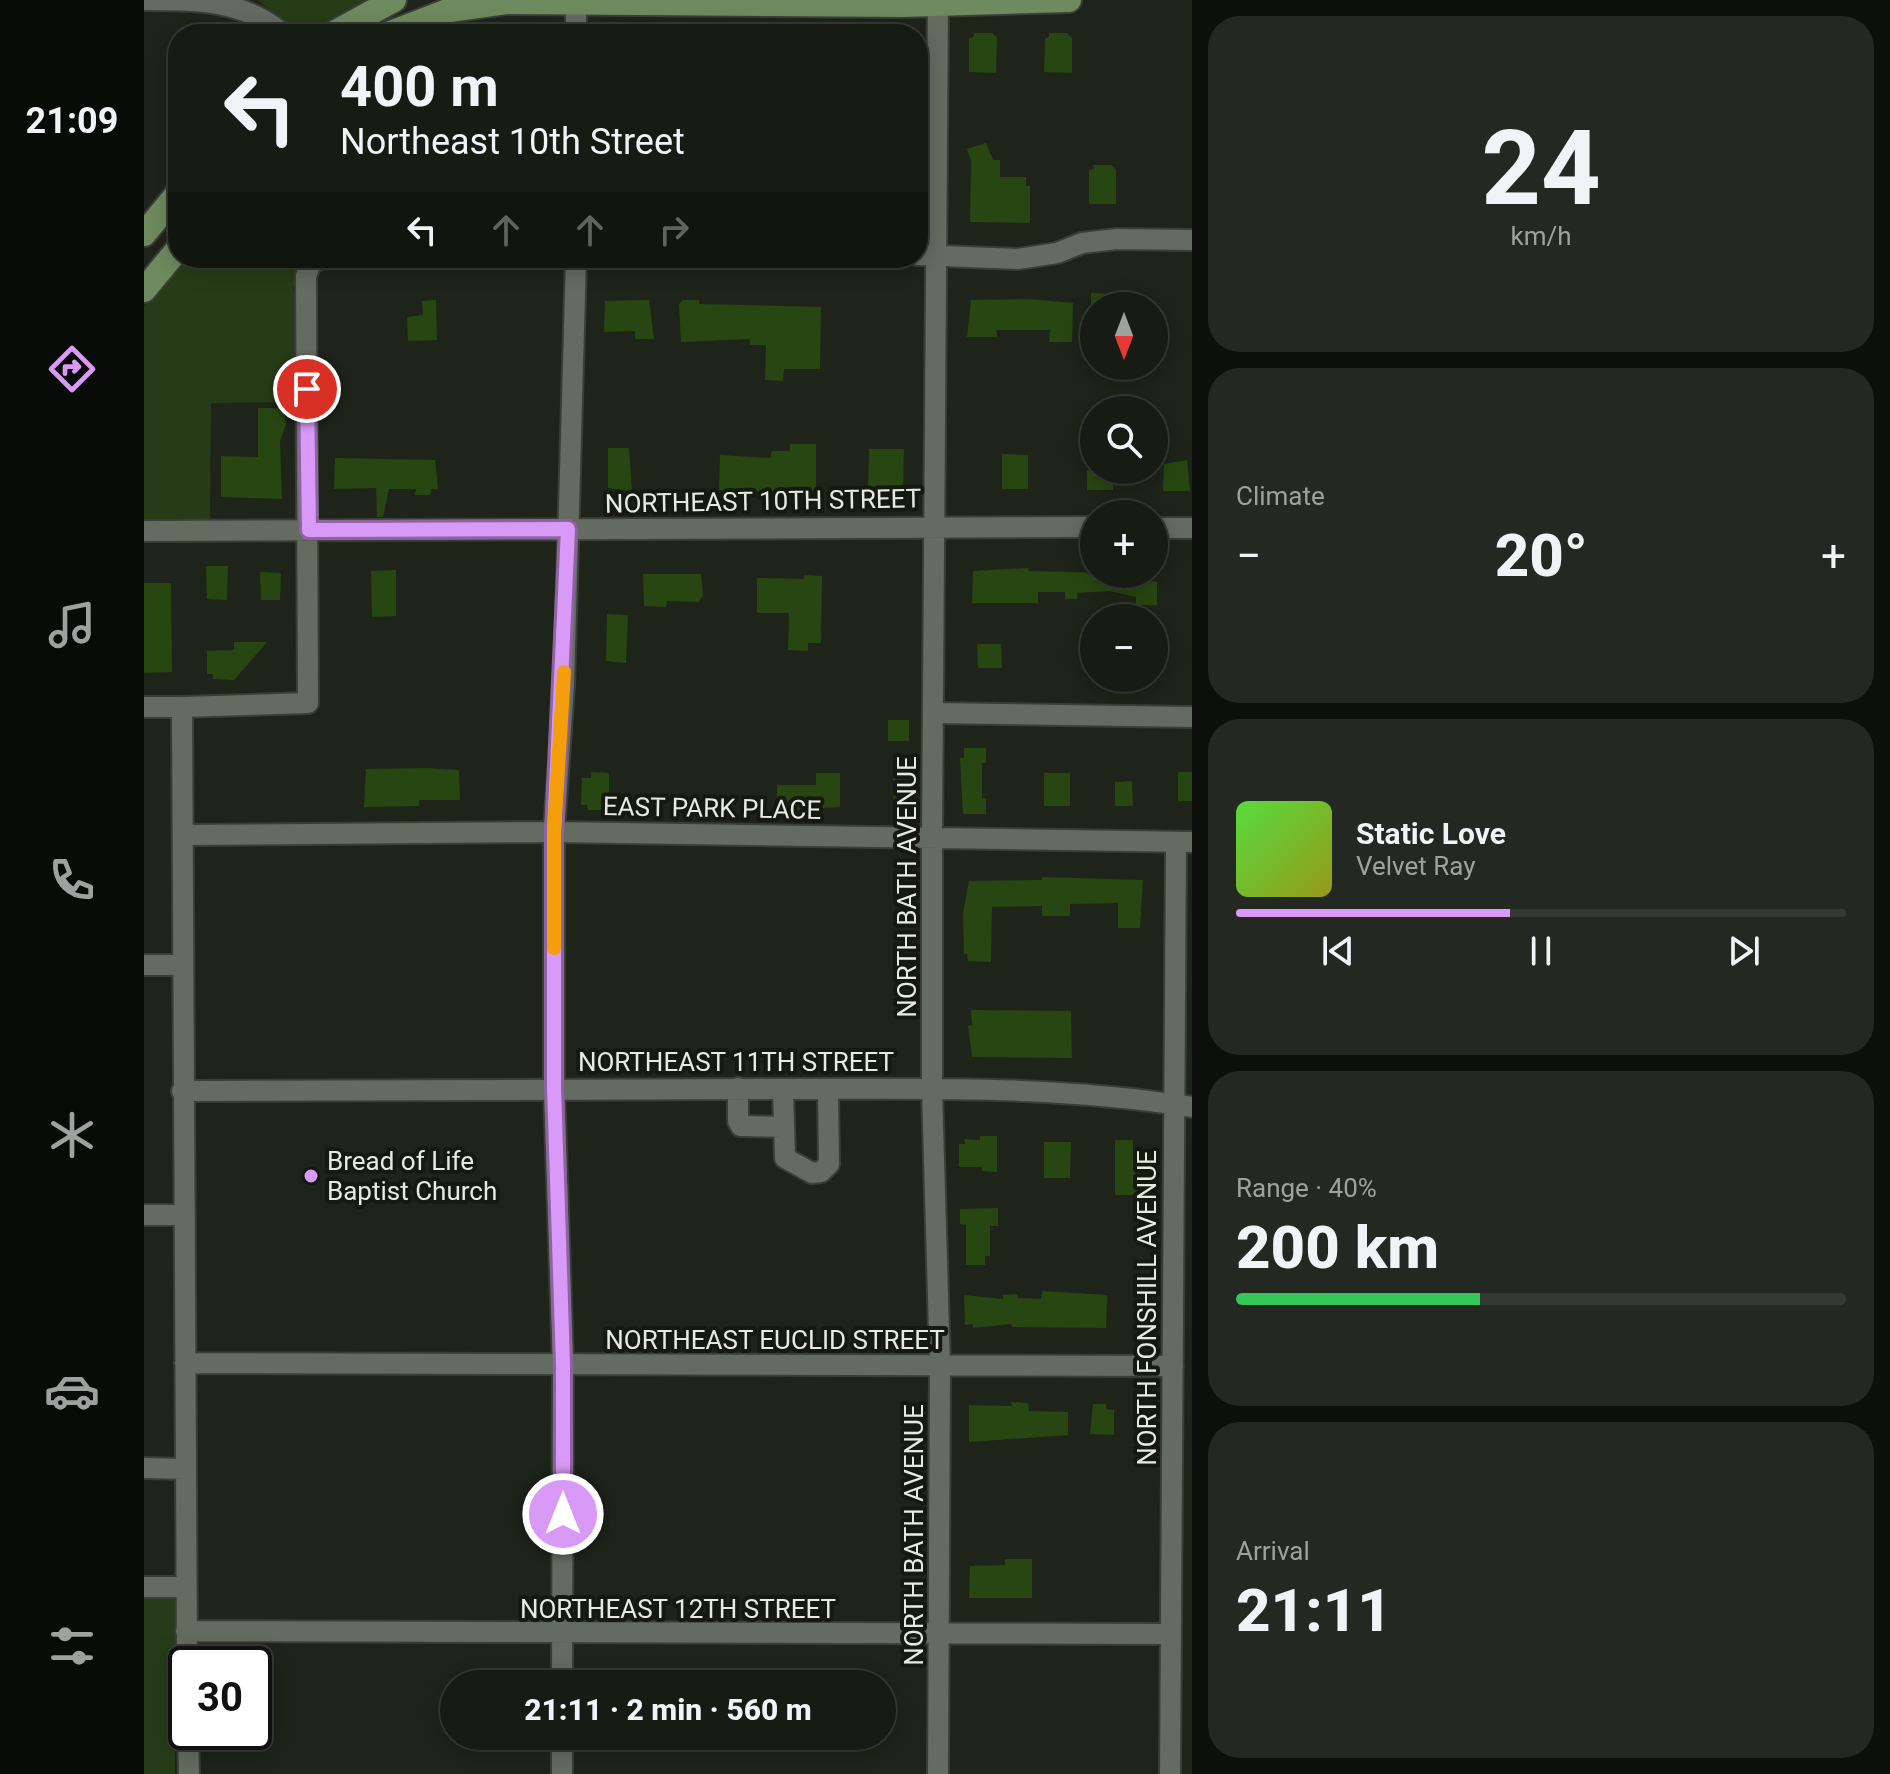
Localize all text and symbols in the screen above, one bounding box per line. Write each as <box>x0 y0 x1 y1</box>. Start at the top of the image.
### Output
text: 400 m <box>340 54 499 120</box>
icon: left <box>208 56 312 160</box>
text: 21:09 <box>26 100 118 142</box>
text: 24 <box>1481 108 1601 229</box>
text: Northeast 10th Street <box>340 121 685 163</box>
icon: left <box>400 208 444 252</box>
icon: ahead <box>484 208 528 252</box>
icon: ahead <box>568 208 612 252</box>
icon: right <box>652 208 696 252</box>
text: km/h <box>1510 221 1572 251</box>
north arrow <box>1080 292 1168 380</box>
map controls <box>1080 292 1168 692</box>
icon: directions <box>44 341 100 397</box>
pin <box>273 355 341 423</box>
icon: arrive <box>285 367 329 411</box>
button: search <box>1080 396 1168 484</box>
text: Climate <box>1236 481 1325 511</box>
street label: NORTHEAST 10TH STREET <box>605 483 921 519</box>
button: + <box>1080 500 1168 588</box>
text: 20° <box>1495 520 1588 591</box>
text: − <box>1236 530 1261 582</box>
text: + <box>1821 530 1846 582</box>
icon: music <box>44 597 100 653</box>
button: − <box>1080 604 1168 692</box>
street label: NORTH BATH AVENUE <box>892 756 922 1018</box>
street label: EAST PARK PLACE <box>603 791 821 825</box>
text: Static Love <box>1356 816 1506 851</box>
text: Velvet Ray <box>1356 851 1476 881</box>
icon: phone <box>44 852 100 908</box>
icon: previous <box>1316 929 1360 973</box>
icon: pause <box>1519 929 1563 973</box>
icon: next <box>1722 929 1766 973</box>
street label: NORTHEAST 11TH STREET <box>578 1047 894 1077</box>
icon: climate <box>44 1107 100 1163</box>
place label: Bread of Life Baptist Church <box>327 1146 497 1206</box>
street label: NORTH FONSHILL AVENUE <box>1132 1150 1162 1466</box>
marker: Bread of Life Baptist Church <box>302 1167 320 1185</box>
text: Range · 40% <box>1236 1173 1377 1203</box>
text: 200 km <box>1236 1212 1439 1283</box>
street label: NORTHEAST EUCLID STREET <box>605 1325 945 1355</box>
icon: car <box>44 1363 100 1419</box>
street label: NORTH BATH AVENUE <box>899 1404 929 1666</box>
position arrow <box>521 1472 605 1556</box>
text: Arrival <box>1236 1536 1310 1566</box>
text: 21:11 <box>1236 1575 1392 1646</box>
street label: NORTHEAST 12TH STREET <box>520 1594 836 1624</box>
icon: filters <box>44 1618 100 1674</box>
speed limit sign: 30 <box>168 1646 272 1750</box>
text: 21:11 · 2 min · 560 m <box>524 1692 812 1727</box>

